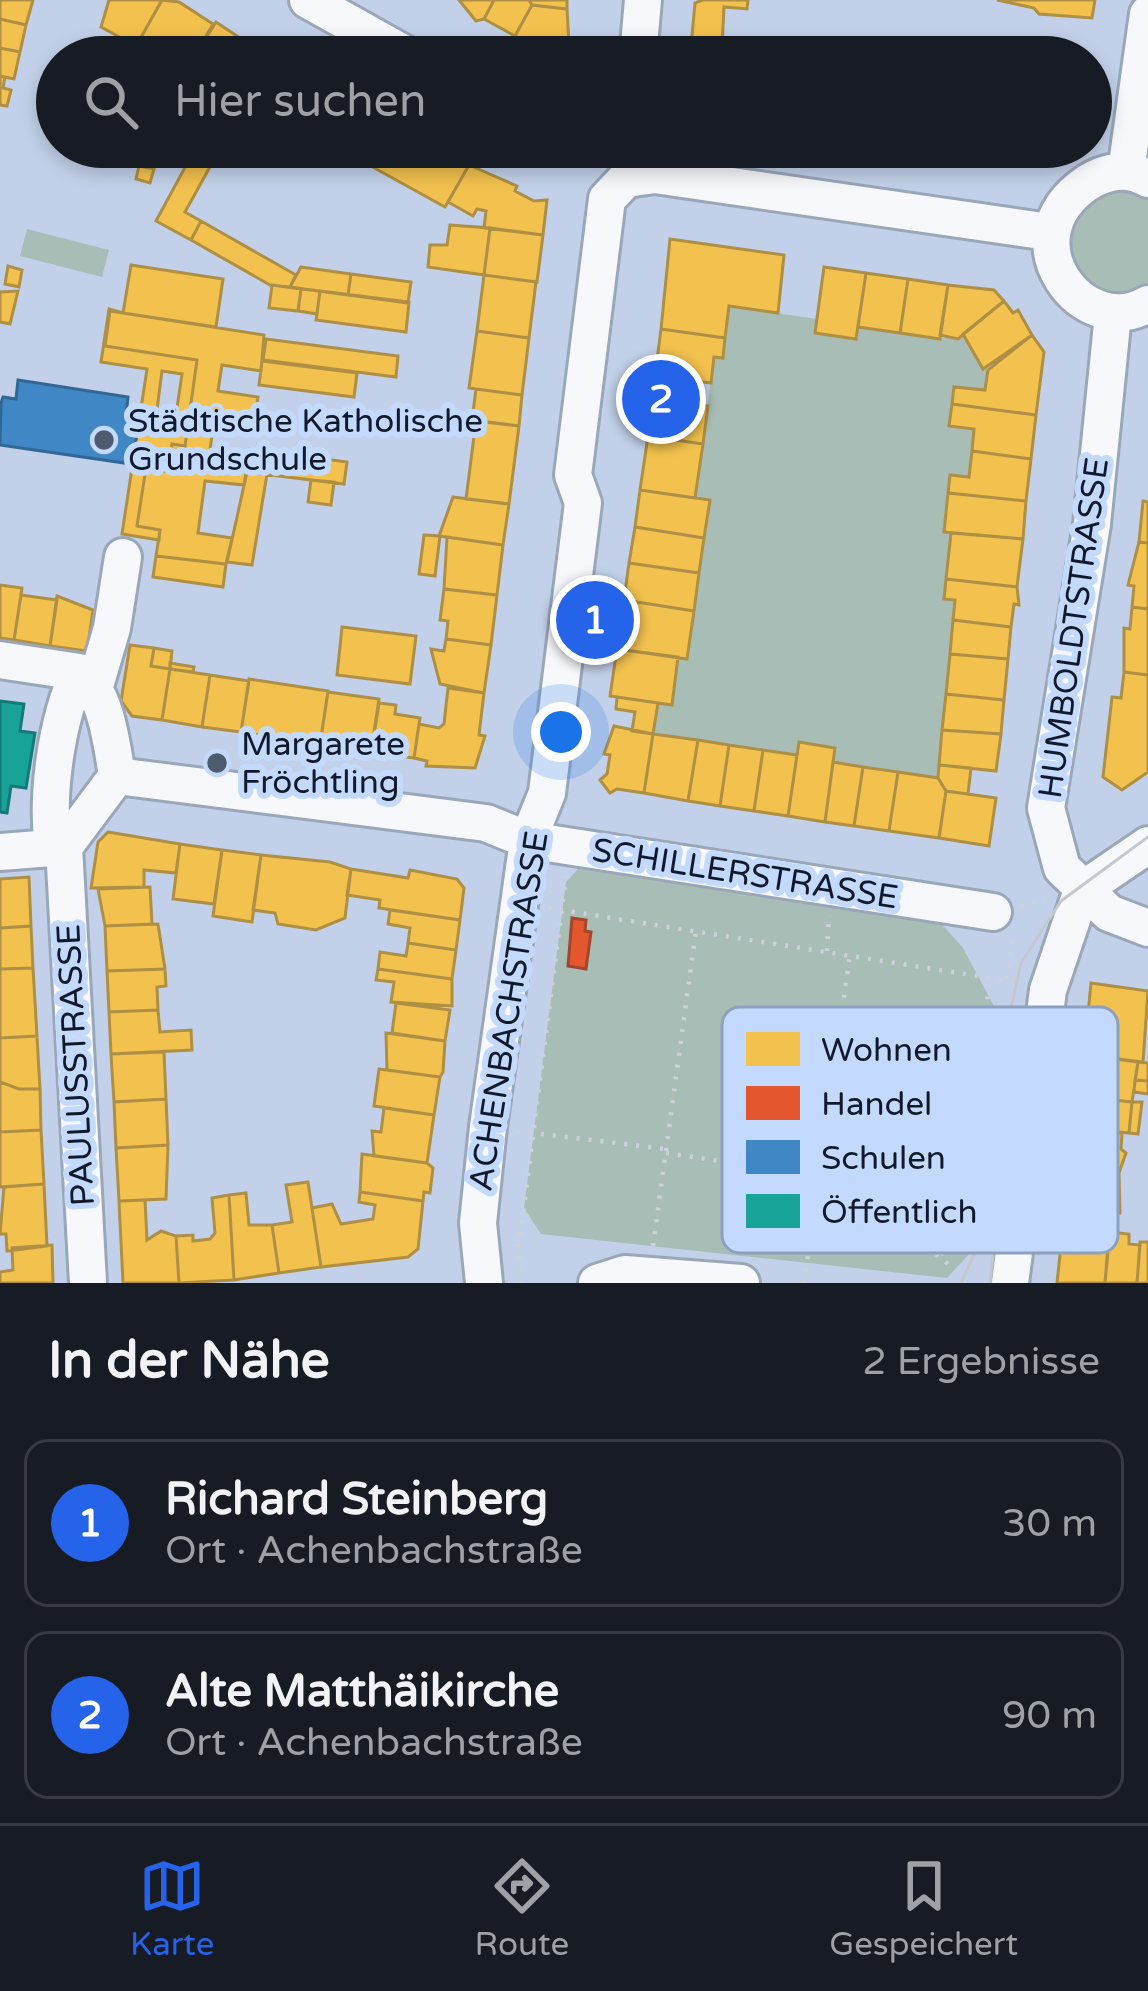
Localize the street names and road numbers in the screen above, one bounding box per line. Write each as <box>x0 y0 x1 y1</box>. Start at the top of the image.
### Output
street label: HUMBOLDTSTRASSE <box>1031 455 1117 801</box>
street label: ACHENBACHSTRASSE <box>461 828 557 1194</box>
street label: SCHILLERSTRASSE <box>589 831 901 917</box>
street label: PAULUSSTRASSE <box>49 923 103 1207</box>

